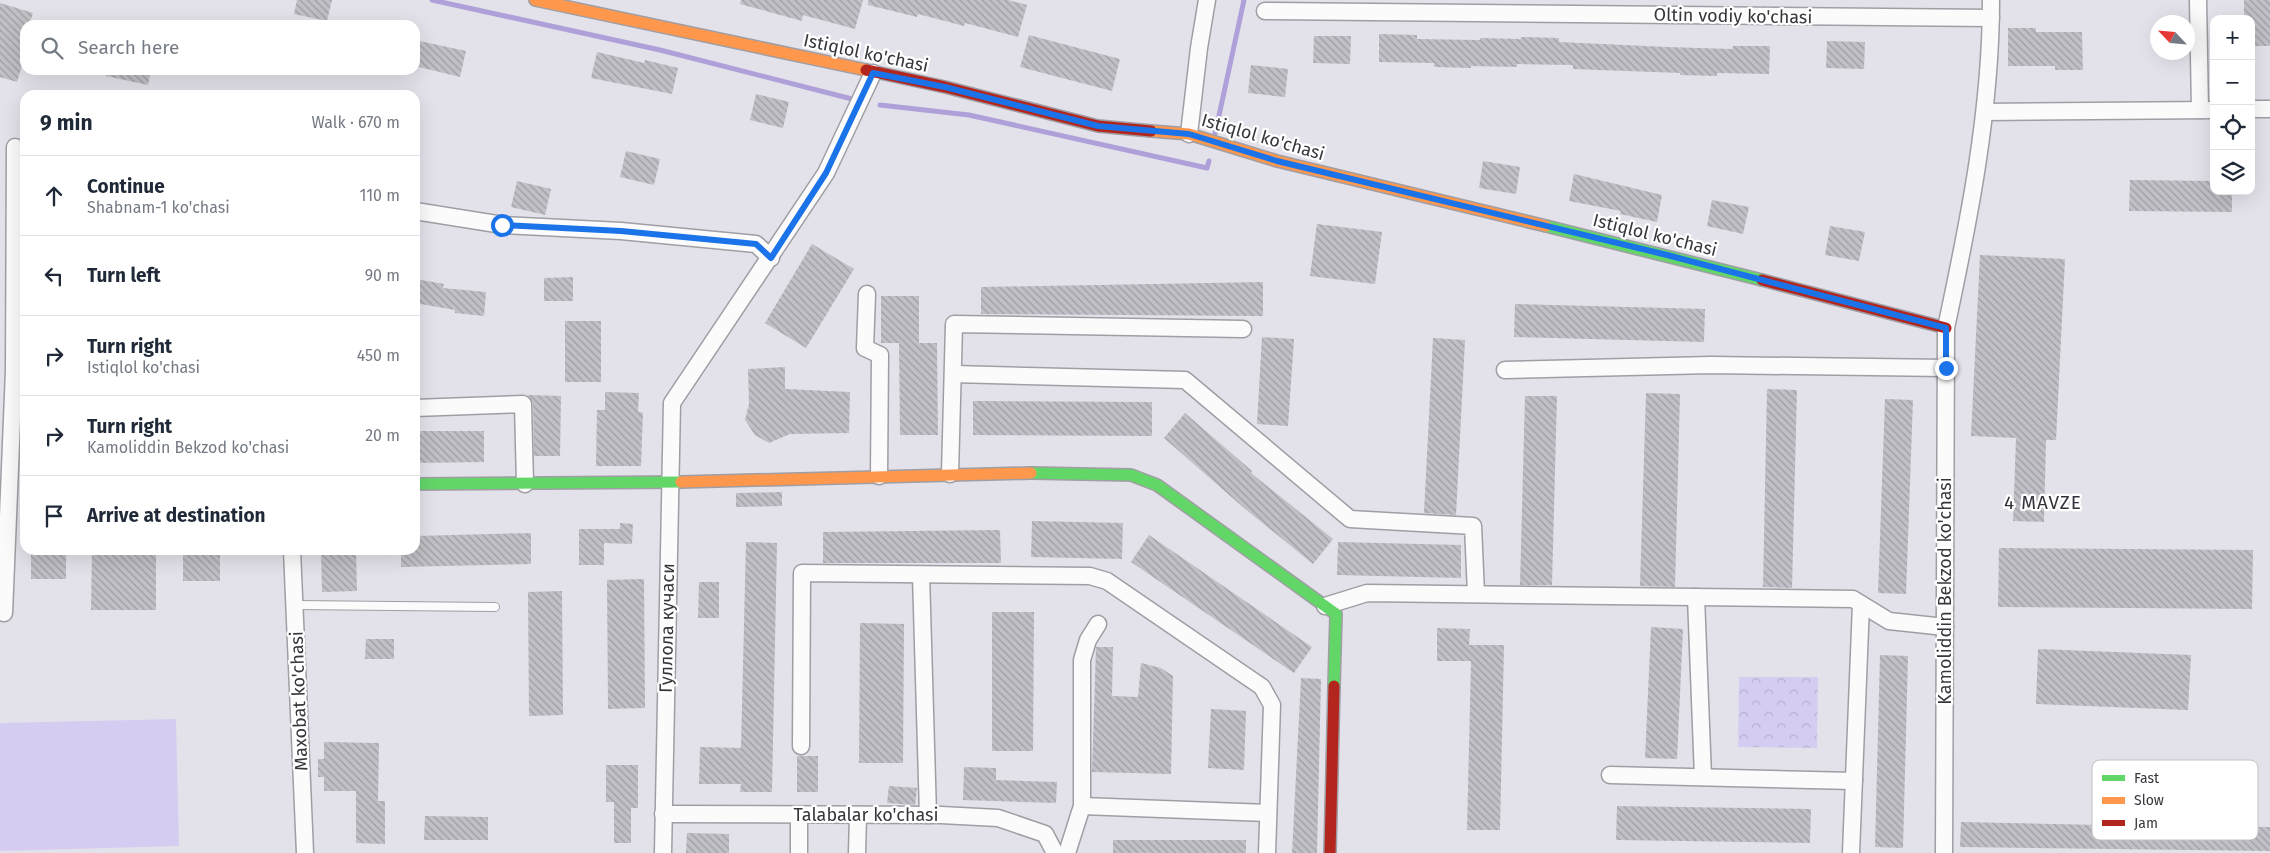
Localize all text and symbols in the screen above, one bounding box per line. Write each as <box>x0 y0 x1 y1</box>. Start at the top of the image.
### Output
street label: Oltin vodiy ko'chasi <box>1653 4 1813 28</box>
north arrow <box>2150 15 2195 60</box>
map controls <box>2210 15 2255 195</box>
button: + <box>2210 15 2255 60</box>
search box <box>20 20 420 75</box>
street label: Istiqlol ko'chasi <box>802 29 930 77</box>
icon: search <box>38 34 66 62</box>
text: Search here <box>78 36 179 59</box>
button: − <box>2210 60 2255 105</box>
button: locate <box>2210 105 2255 150</box>
street label: Istiqlol ko'chasi <box>1199 109 1327 165</box>
text: 9 min <box>40 110 93 136</box>
text: Walk · 670 m <box>312 113 400 132</box>
button: layers <box>2210 150 2255 195</box>
text: Continue <box>87 175 165 198</box>
icon: ahead <box>40 182 68 210</box>
text: 110 m <box>359 186 400 205</box>
text: Shabnam-1 ko'chasi <box>87 198 230 217</box>
street label: Istiqlol ko'chasi <box>1591 209 1719 261</box>
route start <box>491 214 514 237</box>
icon: left <box>40 262 68 290</box>
text: Turn left <box>87 264 161 287</box>
text: 90 m <box>365 266 400 285</box>
text: Turn right <box>87 335 172 358</box>
icon: right <box>40 342 68 370</box>
text: 450 m <box>357 346 400 365</box>
route end <box>1935 357 1958 380</box>
text: Istiqlol ko'chasi <box>87 358 200 377</box>
text: Turn right <box>87 415 172 438</box>
icon: right <box>40 422 68 450</box>
text: 20 m <box>365 426 400 445</box>
text: Kamoliddin Bekzod ko'chasi <box>87 438 289 457</box>
street label: Kamoliddin Bekzod ko'chasi <box>1934 477 1956 705</box>
district label: 4 MAVZE <box>2004 491 2082 514</box>
icon: arrive <box>40 502 68 530</box>
text: Arrive at destination <box>87 504 266 527</box>
street label: Гуллола кучаси <box>655 563 679 693</box>
street label: Maxobat ko'chasi <box>286 631 312 771</box>
legend <box>2092 760 2258 840</box>
text: Fast <box>2134 770 2160 787</box>
text: Slow <box>2134 792 2164 809</box>
street label: Talabalar ko'chasi <box>793 804 939 826</box>
text: Jam <box>2134 815 2158 832</box>

